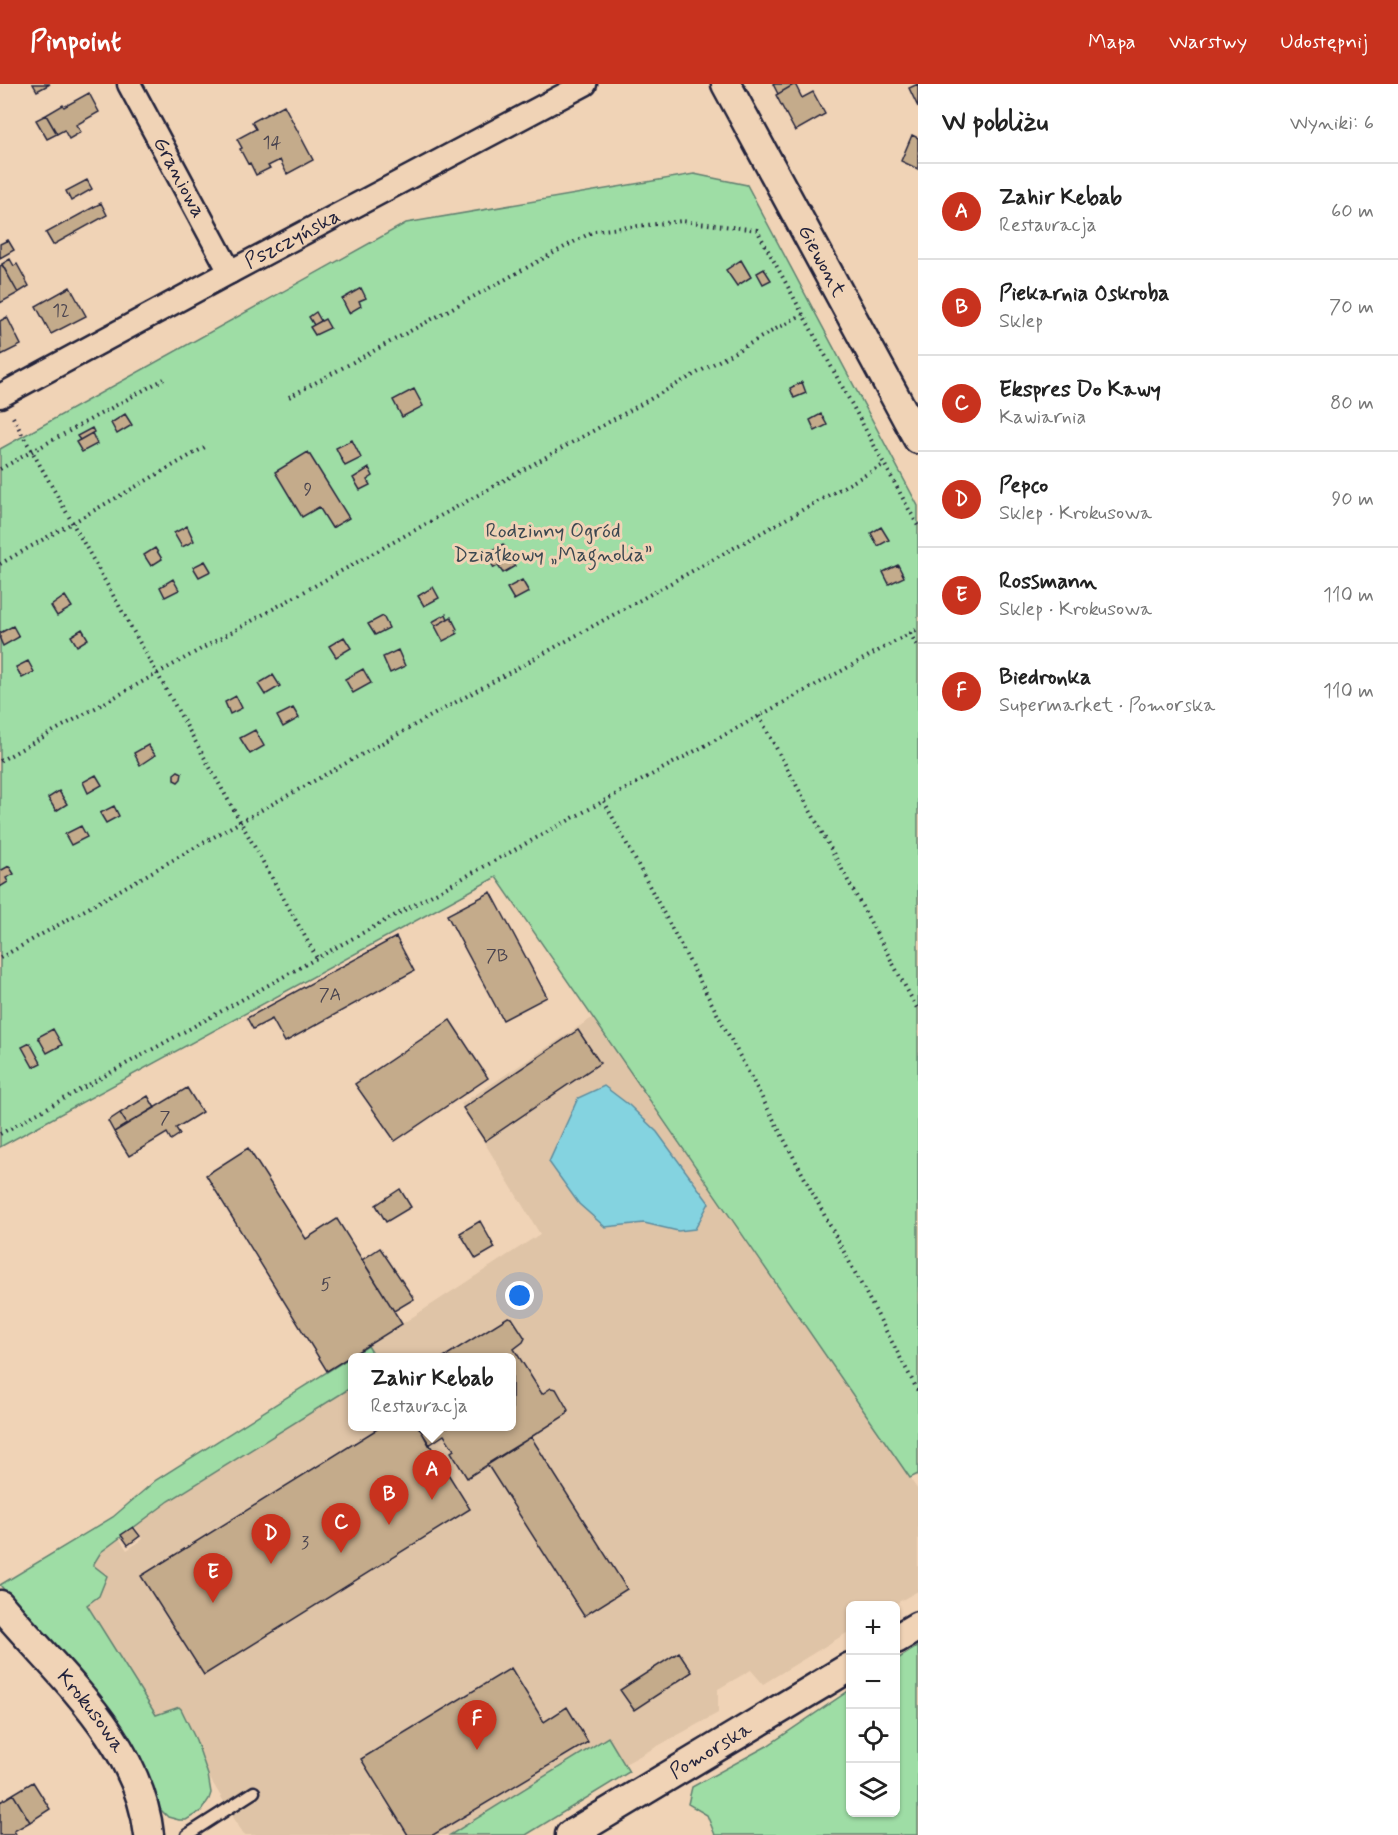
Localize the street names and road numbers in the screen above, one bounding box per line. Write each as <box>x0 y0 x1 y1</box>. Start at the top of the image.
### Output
street label: Graniowa <box>146 132 212 223</box>
street label: Pszczyńska <box>240 202 345 276</box>
street label: Giewont <box>791 220 853 302</box>
street label: Krokusowa <box>50 1663 132 1758</box>
street label: Pomorska <box>664 1715 757 1786</box>

